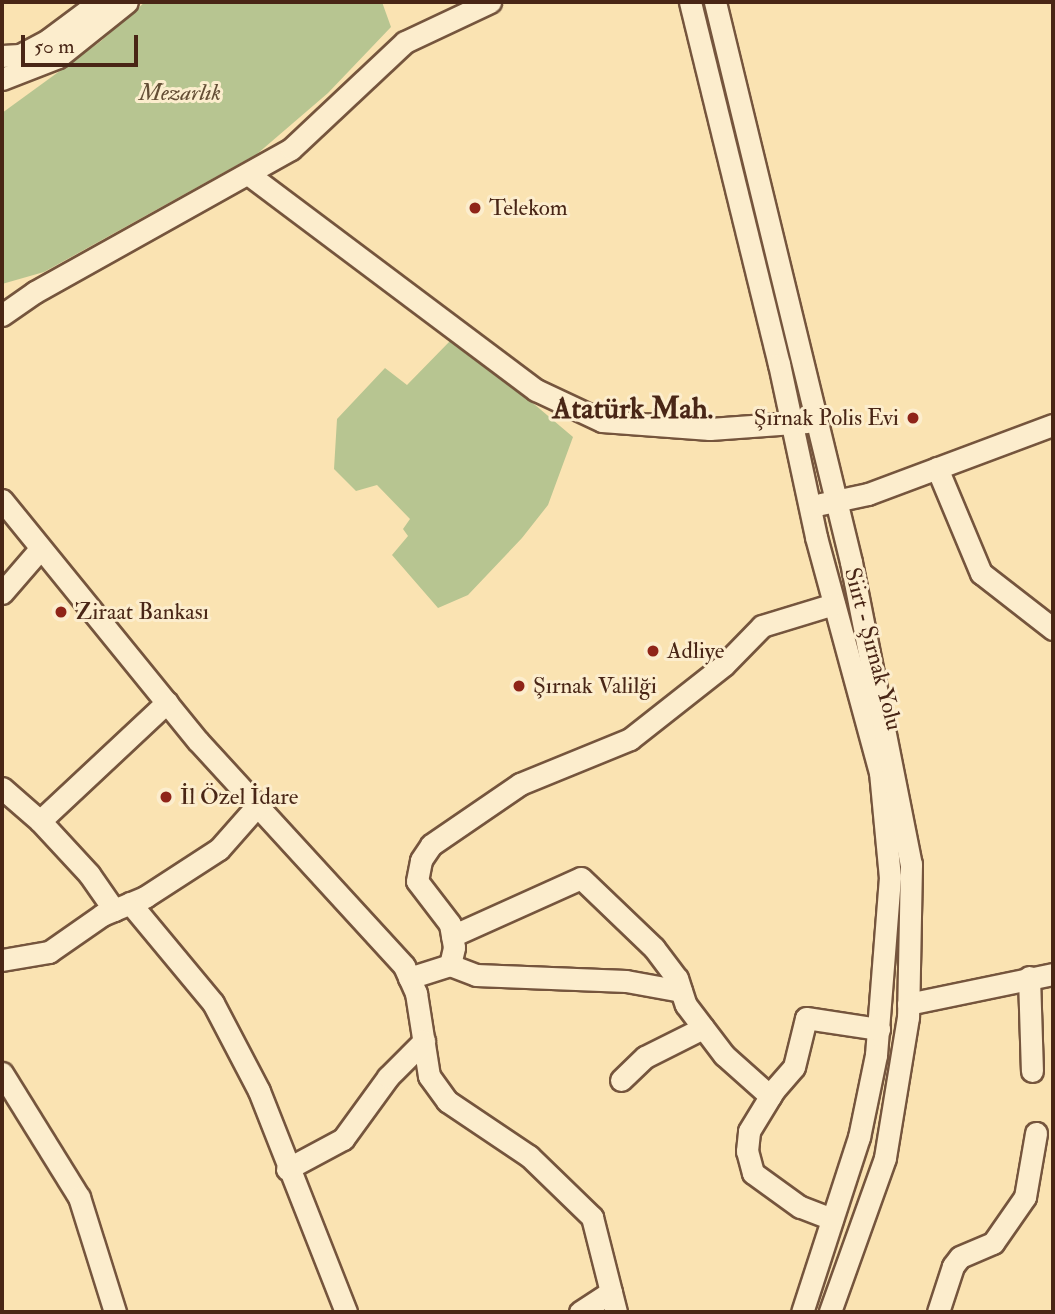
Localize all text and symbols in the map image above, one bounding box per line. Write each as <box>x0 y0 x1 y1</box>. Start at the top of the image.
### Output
scale bar <box>24 21 142 65</box>
text: 50 m <box>34 33 75 60</box>
park label: Mezarlık <box>139 79 221 107</box>
place label: Telekom <box>489 194 568 222</box>
marker: Telekom <box>467 200 483 216</box>
district label: Atatürk Mah. <box>553 391 713 427</box>
place label: Şırnak Polis Evi <box>754 404 899 432</box>
marker: Şırnak Polis Evi <box>905 410 921 426</box>
street label: Siirt - Şırnak Yolu <box>838 565 908 733</box>
place label: Ziraat Bankası <box>75 598 209 626</box>
marker: Ziraat Bankası <box>53 604 69 620</box>
place label: Adliye <box>667 637 724 665</box>
marker: Adliye <box>645 643 661 659</box>
place label: Şırnak Valilği <box>533 672 657 700</box>
marker: Şırnak Valilği <box>511 678 527 694</box>
place label: İl Özel İdare <box>180 783 298 811</box>
marker: İl Özel İdare <box>158 789 174 805</box>

